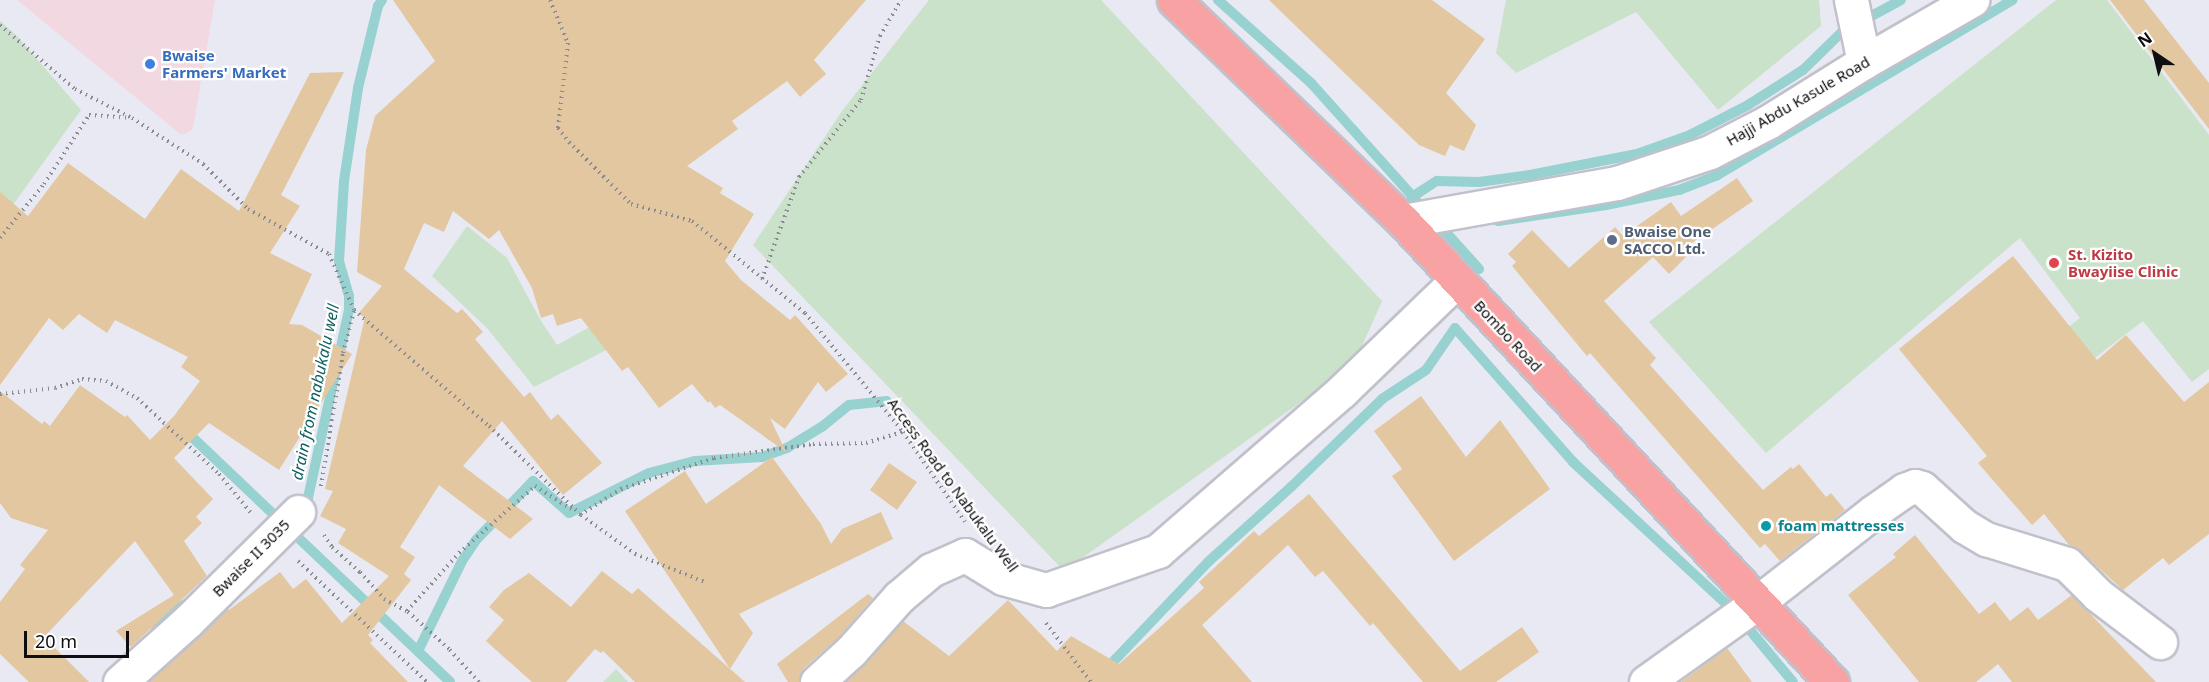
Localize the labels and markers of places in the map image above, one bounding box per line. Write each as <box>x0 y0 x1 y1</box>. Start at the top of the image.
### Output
place label: Bwaise Farmers' Market <box>162 46 286 81</box>
marker: Bwaise Farmers' Market <box>143 57 157 71</box>
place label: Bwaise One SACCO Ltd. <box>1624 222 1711 257</box>
marker: Bwaise One SACCO Ltd. <box>1605 233 1619 247</box>
place label: St. Kizito Bwayiise Clinic <box>2068 245 2178 280</box>
marker: St. Kizito Bwayiise Clinic <box>2045 254 2063 272</box>
place label: foam mattresses <box>1778 517 1904 535</box>
marker: foam mattresses <box>1759 519 1773 533</box>

